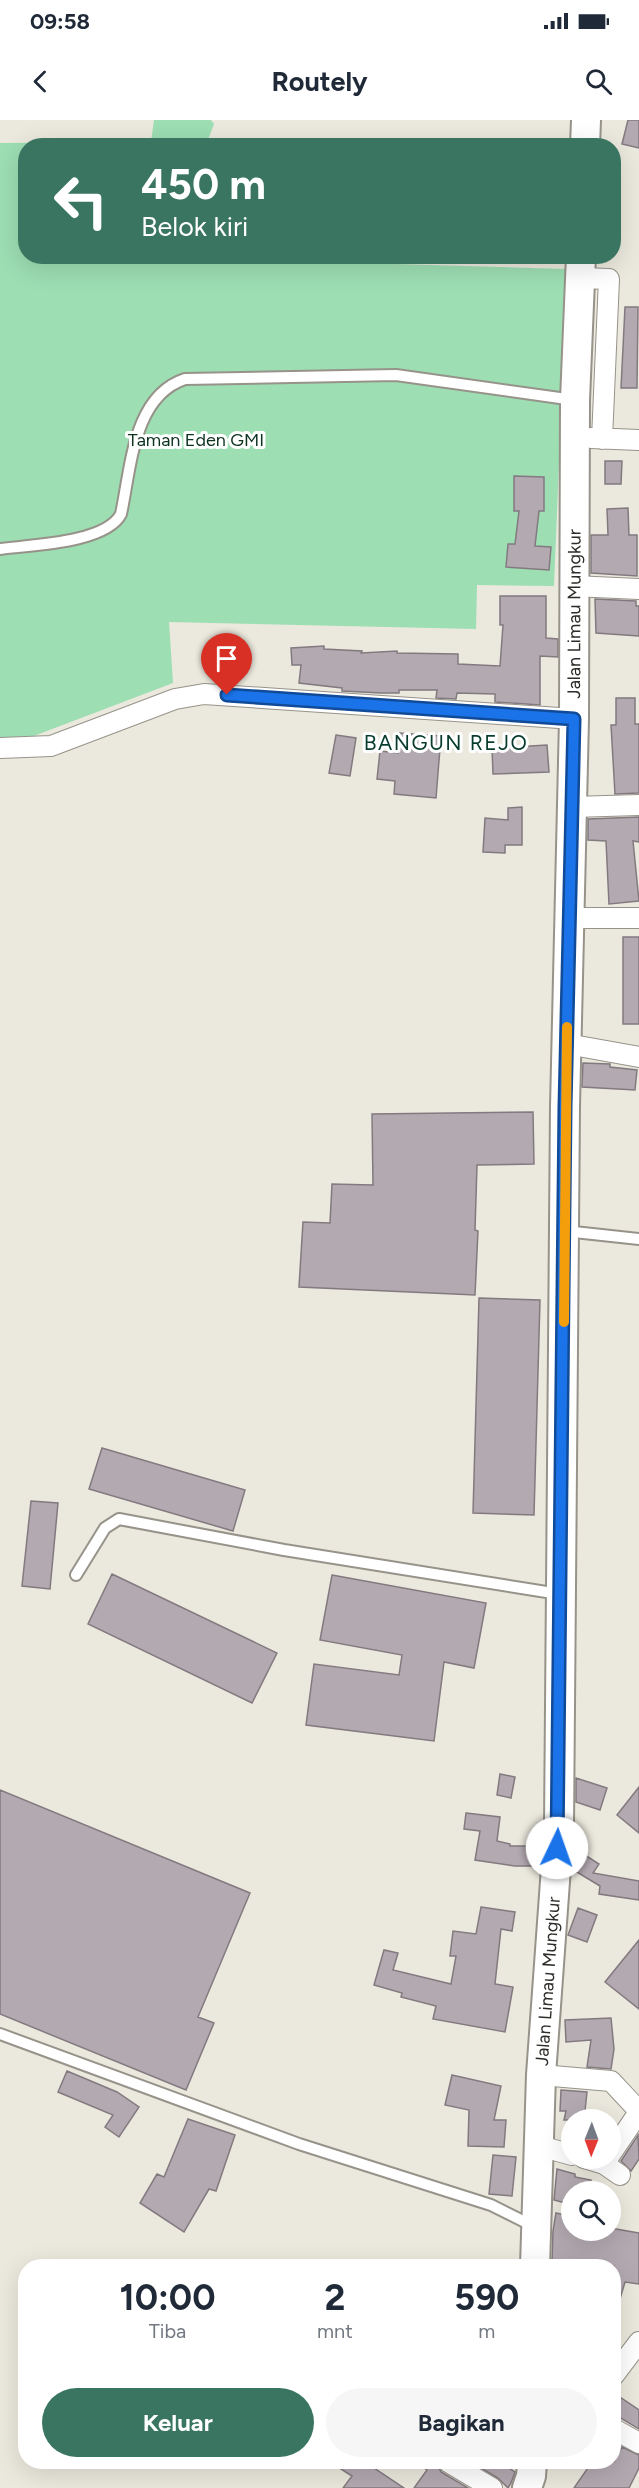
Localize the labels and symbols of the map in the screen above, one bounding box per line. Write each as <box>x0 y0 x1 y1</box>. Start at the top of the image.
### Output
park label: Taman Eden GMI <box>128 429 264 451</box>
street label: Jalan Limau Mungkur <box>563 529 586 699</box>
pin <box>201 633 252 695</box>
district label: BANGUN REJO <box>364 730 528 755</box>
position arrow <box>525 1816 589 1880</box>
street label: Jalan Limau Mungkur <box>531 1896 565 2067</box>
north arrow <box>561 2109 621 2169</box>

